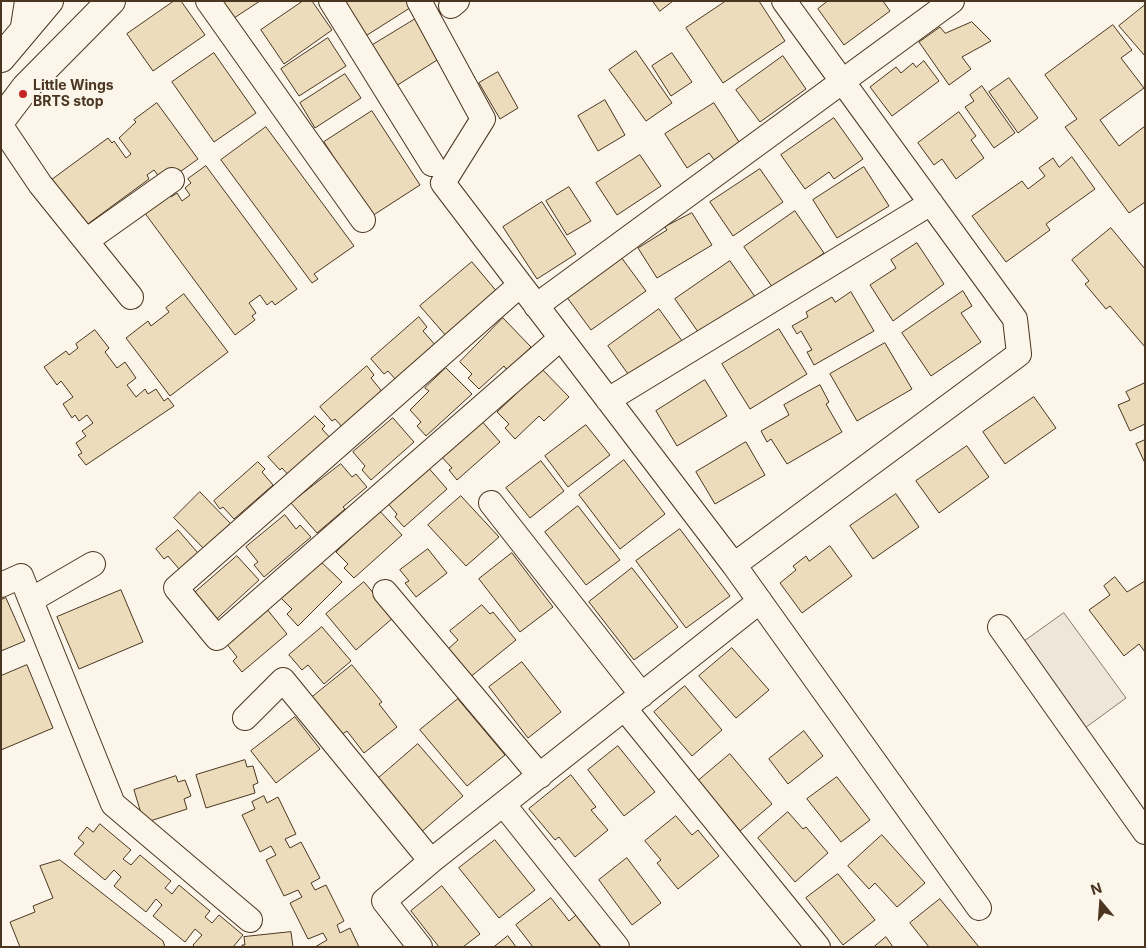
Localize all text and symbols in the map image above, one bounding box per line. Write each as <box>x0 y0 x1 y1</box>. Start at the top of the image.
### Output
place label: Little Wings BRTS stop <box>33 78 114 110</box>
marker: Little Wings BRTS stop <box>17 88 29 100</box>
north arrow <box>1076 878 1126 928</box>
text: N <box>1089 879 1104 898</box>

